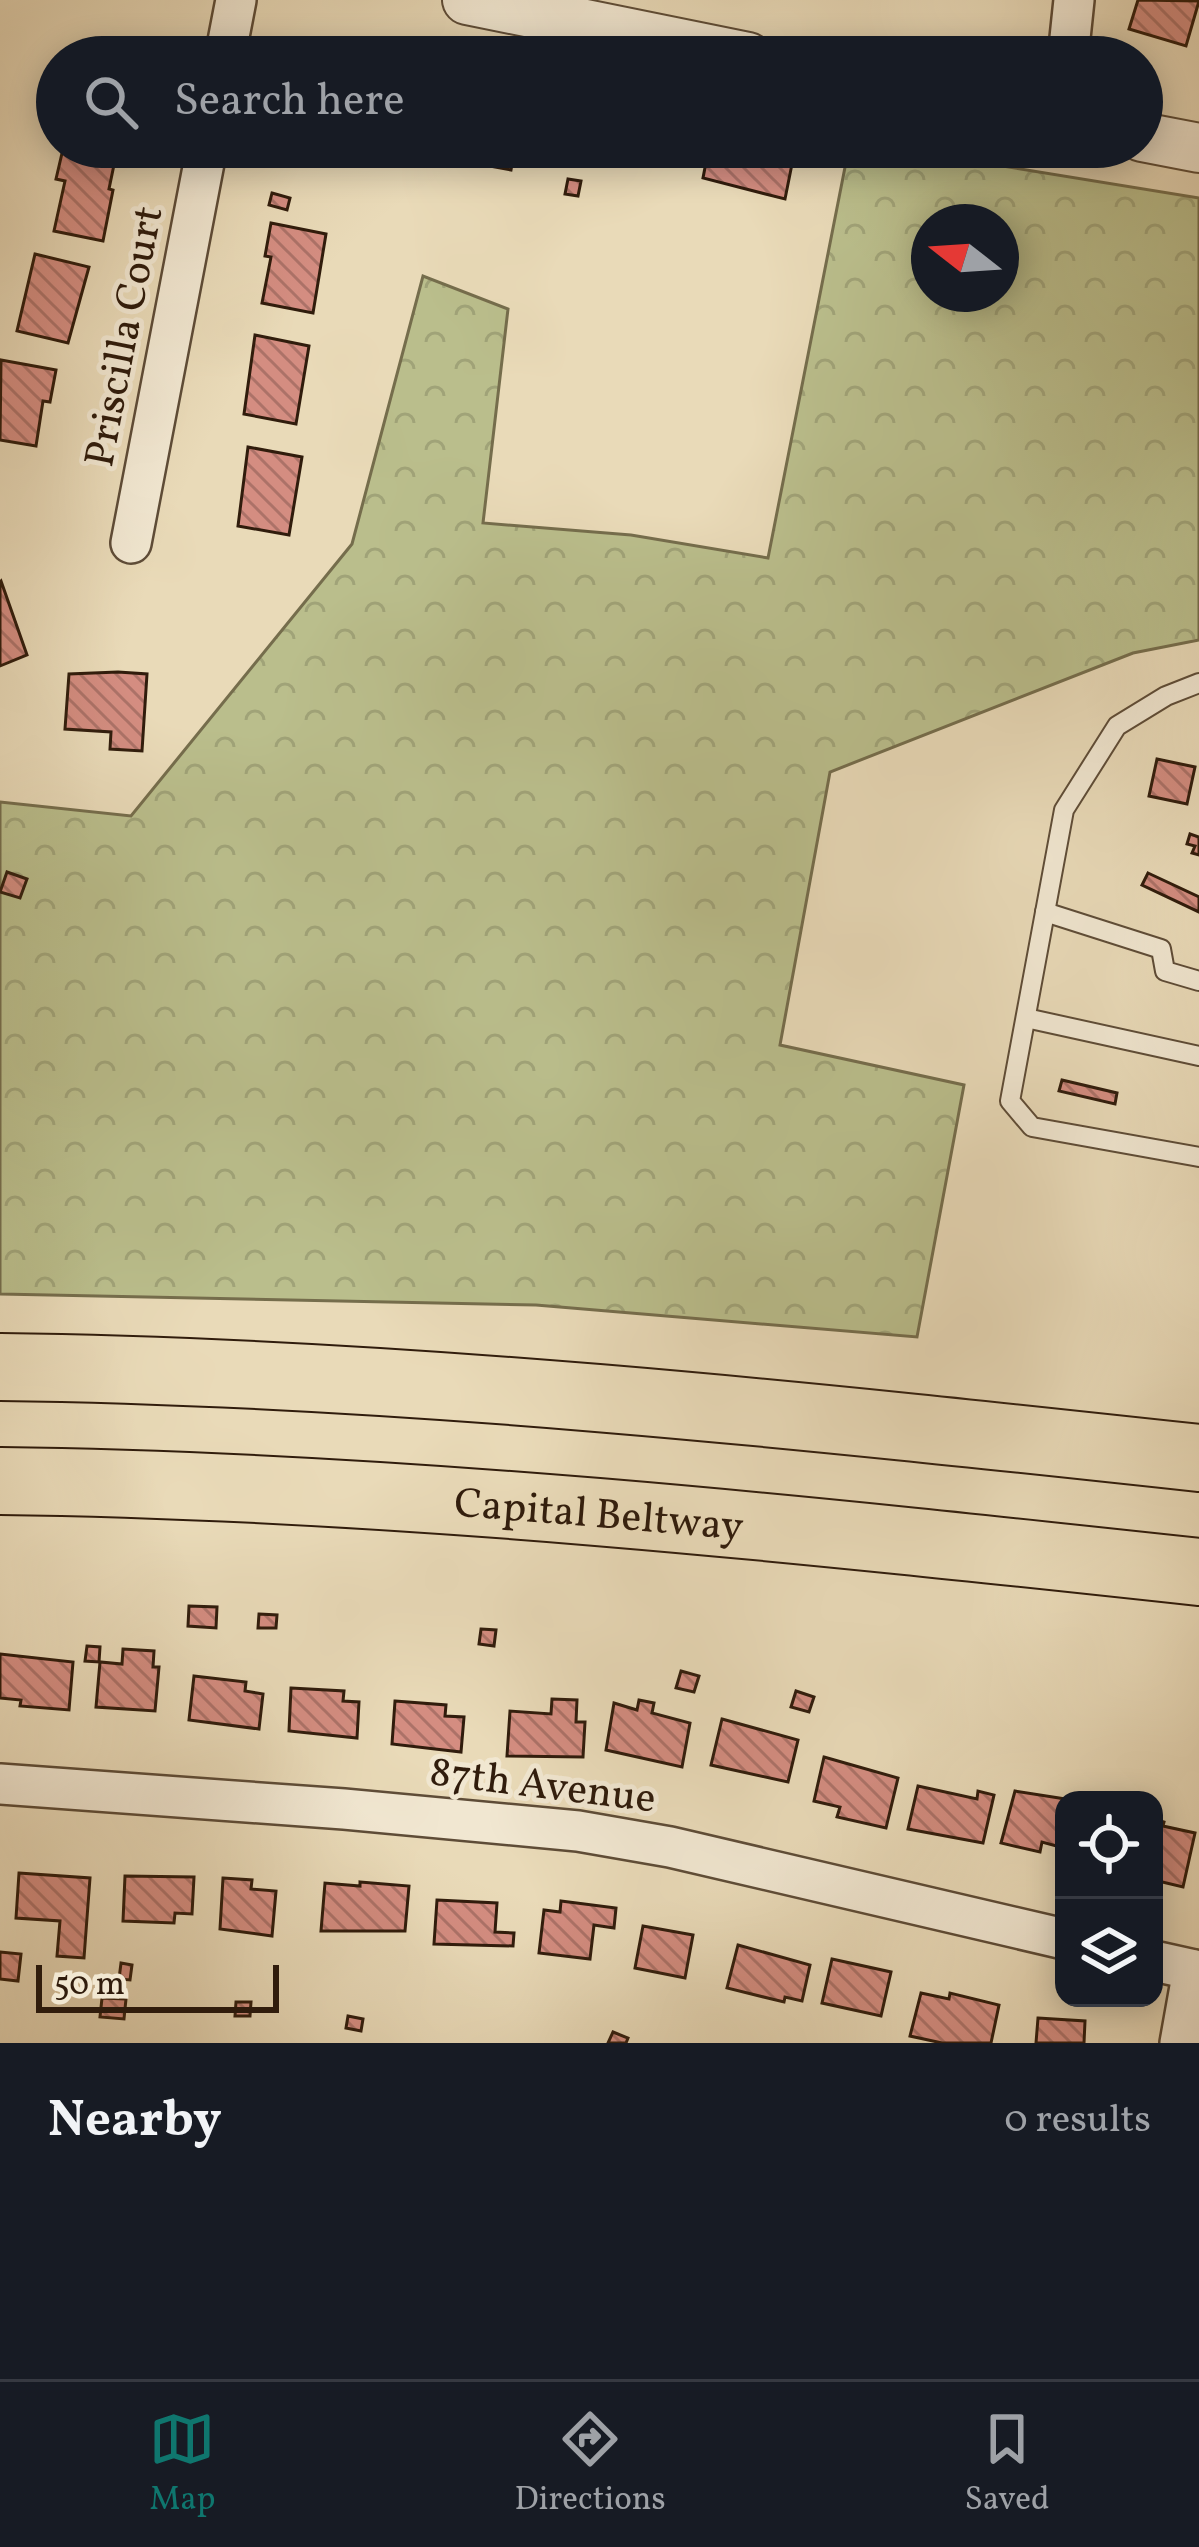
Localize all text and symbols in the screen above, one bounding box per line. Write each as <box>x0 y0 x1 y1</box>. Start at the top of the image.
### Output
search box <box>36 36 1163 168</box>
icon: search <box>78 69 144 135</box>
text: Search here <box>174 71 405 134</box>
street label: Priscilla Court <box>72 202 181 472</box>
north arrow <box>911 204 1019 312</box>
street label: Capital Beltway <box>452 1476 746 1559</box>
street label: 87th Avenue <box>426 1744 659 1831</box>
map controls <box>1055 1791 1163 2007</box>
button: locate <box>1055 1791 1163 1899</box>
button: layers <box>1055 1899 1163 2007</box>
scale bar <box>36 1959 279 2012</box>
text: 50 m <box>54 1963 125 2009</box>
text: Nearby <box>48 2086 222 2157</box>
text: 0 results <box>1004 2094 1151 2148</box>
tab: Map <box>149 2406 216 2524</box>
tab: Directions <box>514 2406 666 2524</box>
tab: Saved <box>965 2406 1050 2524</box>

